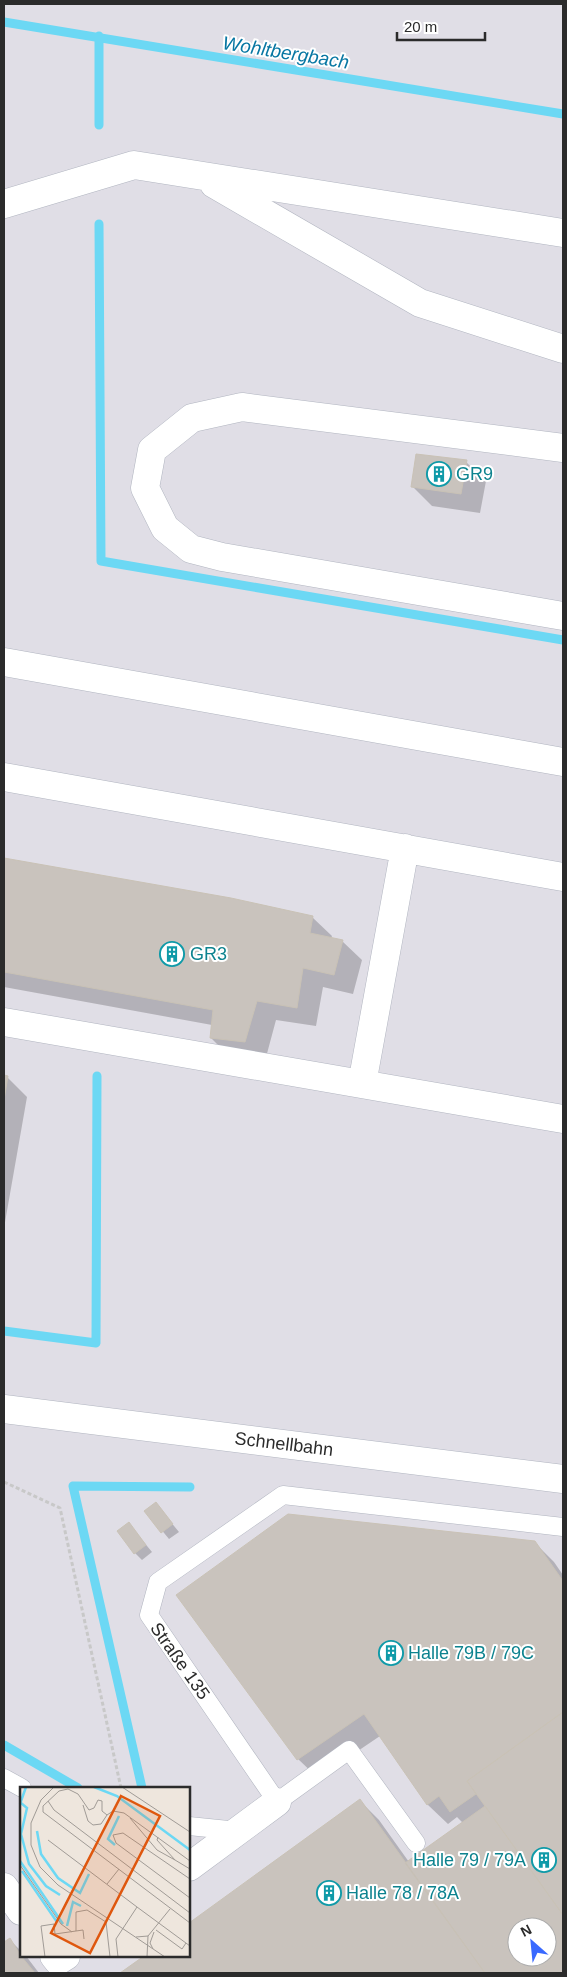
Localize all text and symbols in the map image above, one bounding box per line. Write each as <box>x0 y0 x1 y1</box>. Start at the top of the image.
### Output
scale bar <box>397 10 484 42</box>
text: 20 m <box>404 18 437 35</box>
water label: Wohltbergbach <box>221 32 351 73</box>
building icon: GR9 <box>426 461 452 487</box>
place label: GR9 <box>456 464 493 484</box>
building icon: GR3 <box>159 941 185 967</box>
place label: GR3 <box>190 944 227 964</box>
street label: Schnellbahn <box>234 1428 334 1460</box>
street label: Straße 135 <box>146 1619 214 1703</box>
building icon: Halle 79B / 79C <box>378 1640 404 1666</box>
place label: Halle 79B / 79C <box>408 1643 534 1663</box>
inset map <box>20 1787 190 1957</box>
building icon: Halle 79 / 79A <box>531 1847 557 1873</box>
place label: Halle 79 / 79A <box>413 1850 526 1870</box>
building icon: Halle 78 / 78A <box>316 1880 342 1906</box>
place label: Halle 78 / 78A <box>346 1883 459 1903</box>
north arrow <box>507 1917 557 1967</box>
text: N <box>518 1921 534 1940</box>

